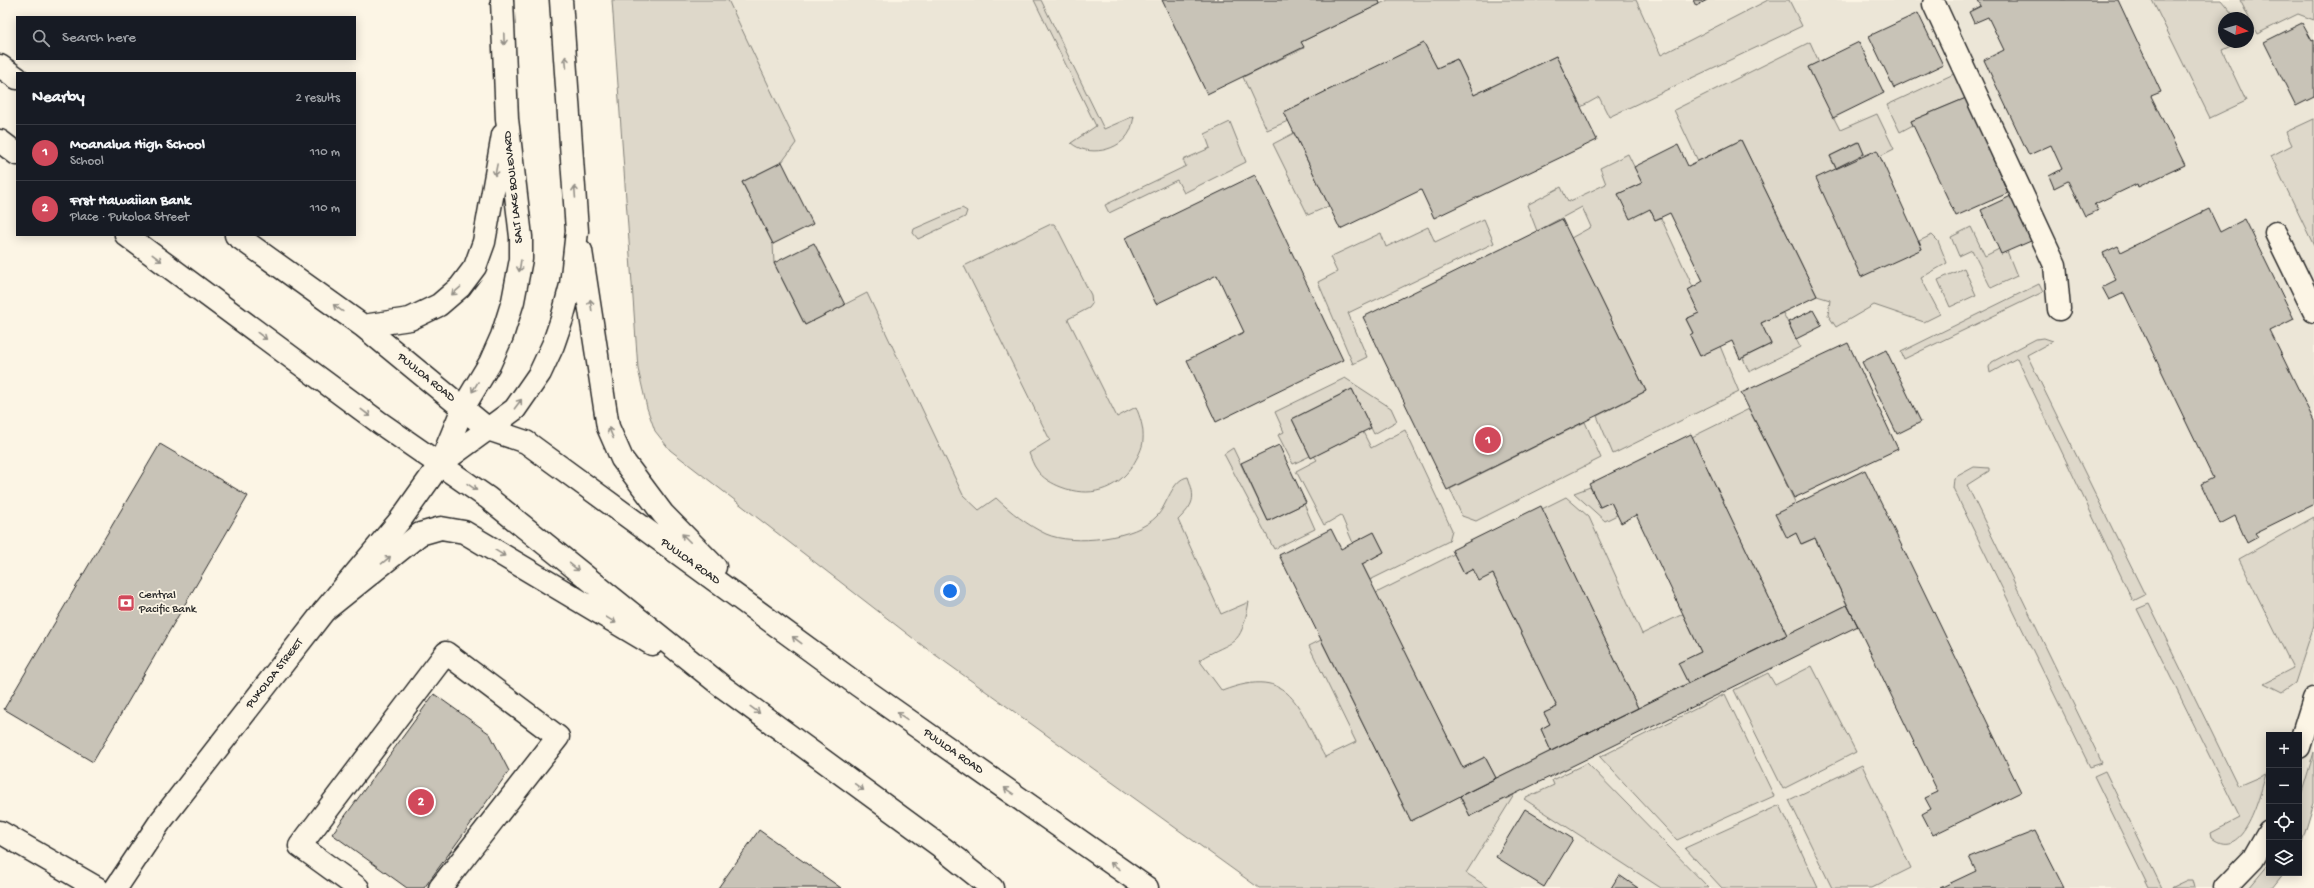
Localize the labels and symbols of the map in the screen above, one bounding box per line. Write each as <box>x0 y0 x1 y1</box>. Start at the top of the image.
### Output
north arrow <box>2218 12 2254 48</box>
one-way arrow <box>500 32 508 45</box>
one-way arrow <box>562 56 569 69</box>
street label: SALT LAKE BOULEVARD <box>501 130 527 244</box>
one-way arrow <box>491 163 499 176</box>
one-way arrow <box>571 186 578 199</box>
one-way arrow <box>152 254 163 262</box>
one-way arrow <box>516 259 524 272</box>
one-way arrow <box>451 286 461 295</box>
one-way arrow <box>587 299 595 312</box>
one-way arrow <box>333 304 344 312</box>
one-way arrow <box>256 332 267 340</box>
street label: PUULOA ROAD <box>393 350 458 406</box>
one-way arrow <box>471 381 479 393</box>
one-way arrow <box>513 399 522 410</box>
one-way arrow <box>360 409 371 418</box>
pin: 1 <box>1475 425 1501 455</box>
one-way arrow <box>607 427 614 439</box>
one-way arrow <box>466 483 477 491</box>
one-way arrow <box>681 533 691 542</box>
street label: PUULOA ROAD <box>657 535 723 588</box>
one-way arrow <box>494 549 505 557</box>
one-way arrow <box>381 556 392 565</box>
one-way arrow <box>569 563 580 572</box>
your location <box>940 581 960 601</box>
place label: Central Pacific Bank <box>138 589 198 617</box>
bank icon: Central Pacific Bank <box>116 593 136 613</box>
one-way arrow <box>605 616 616 624</box>
street label: PUKOLOA STREET <box>243 635 308 713</box>
one-way arrow <box>792 636 803 644</box>
one-way arrow <box>749 706 760 715</box>
one-way arrow <box>897 712 908 720</box>
street label: PUULOA ROAD <box>919 725 986 778</box>
one-way arrow <box>854 783 865 792</box>
pin: 2 <box>408 787 434 817</box>
one-way arrow <box>1004 787 1015 795</box>
one-way arrow <box>1110 862 1121 870</box>

